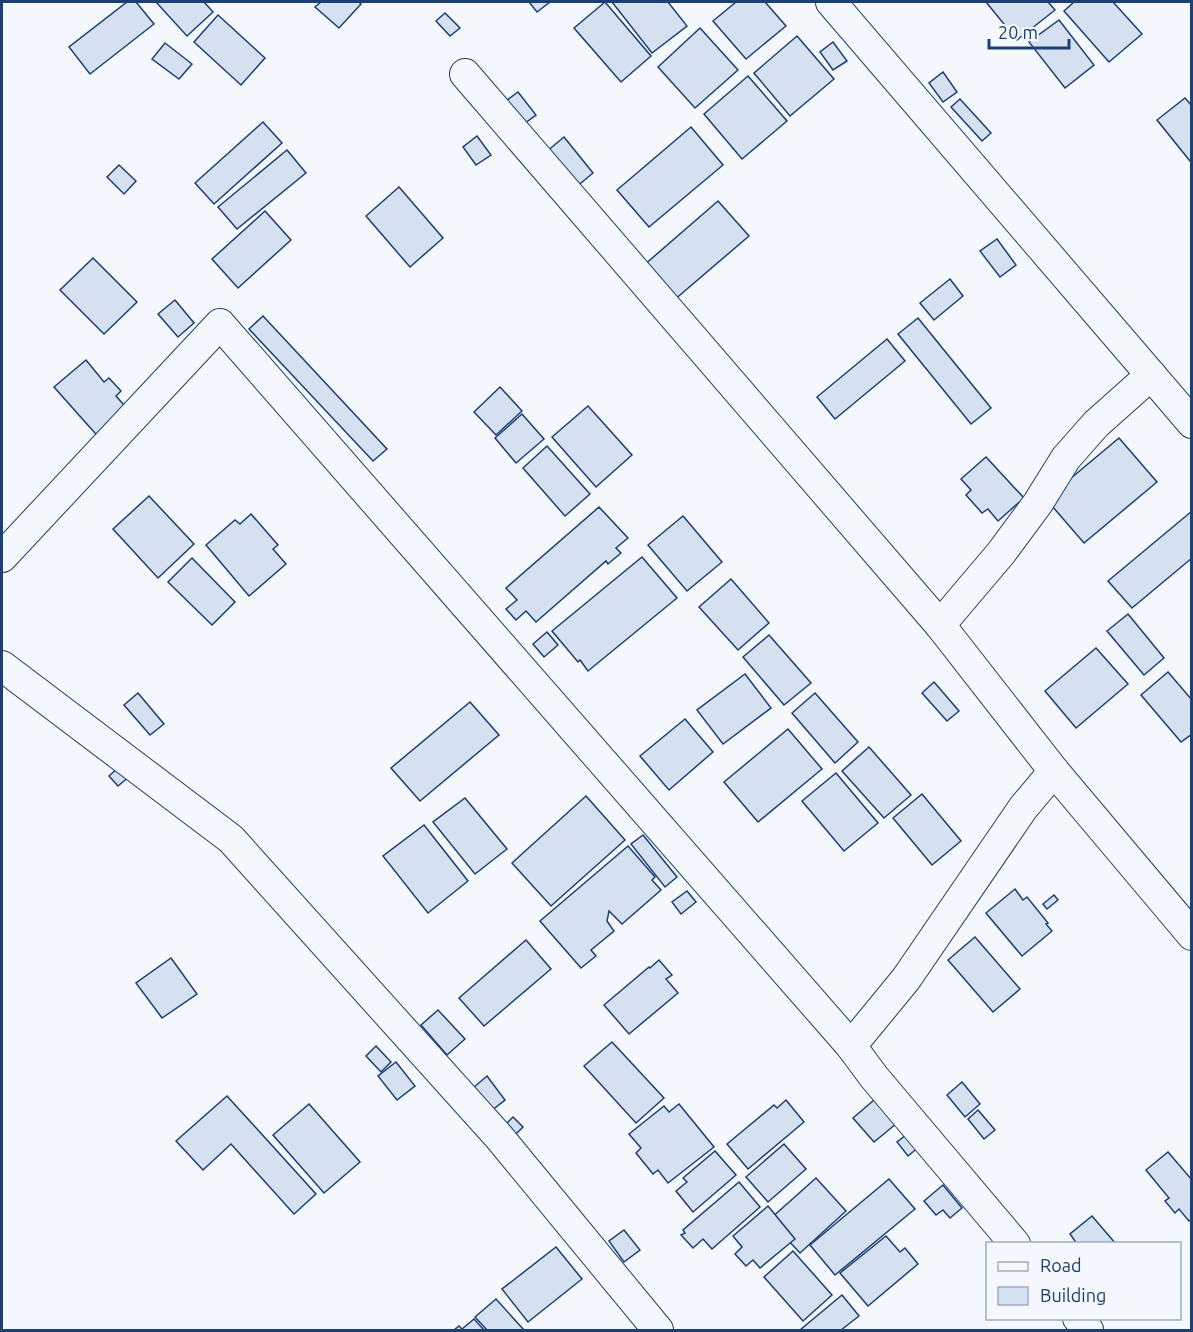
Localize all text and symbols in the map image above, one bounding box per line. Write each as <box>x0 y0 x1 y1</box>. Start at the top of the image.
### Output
scale bar <box>989 12 1068 50</box>
text: 20 m <box>998 22 1038 42</box>
legend <box>986 1242 1181 1320</box>
text: Road <box>1040 1255 1082 1275</box>
text: Building <box>1040 1285 1106 1305</box>

